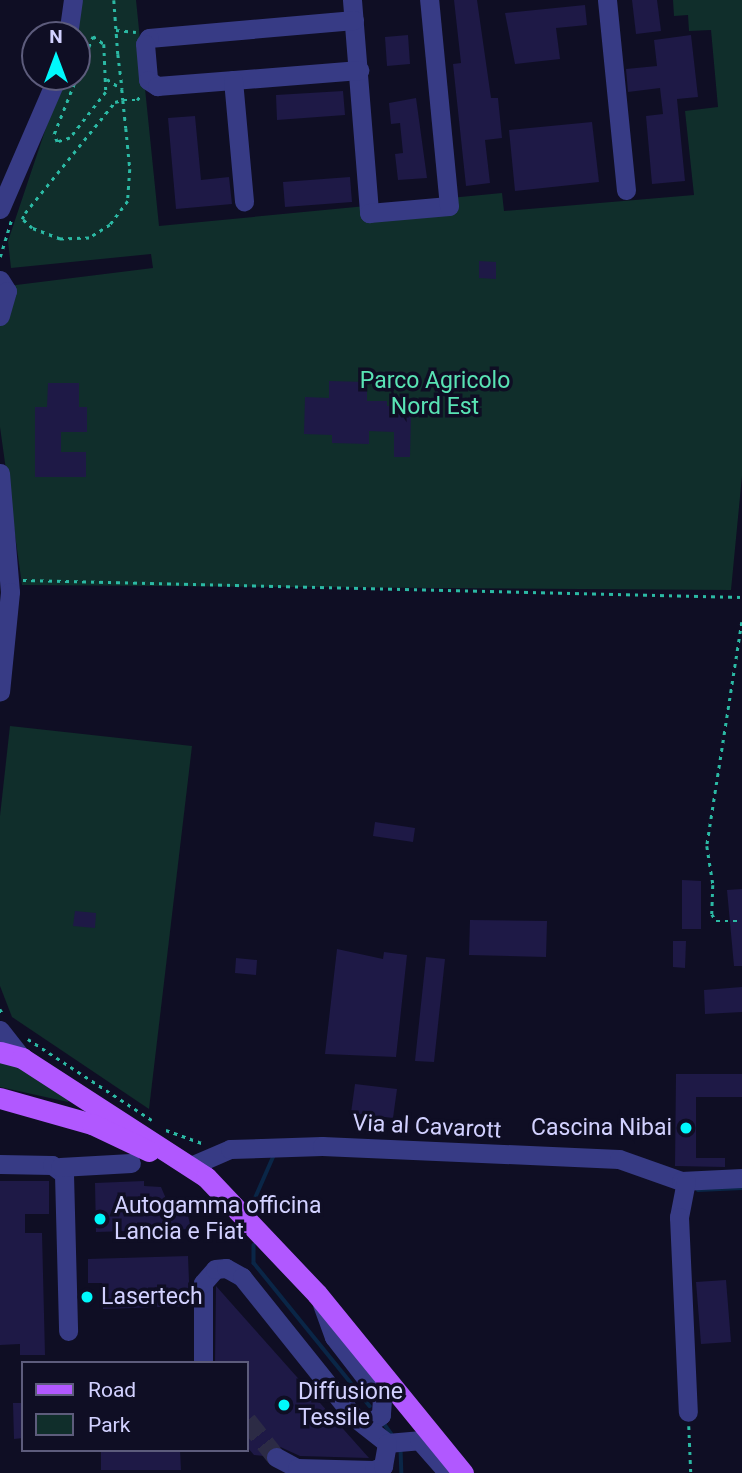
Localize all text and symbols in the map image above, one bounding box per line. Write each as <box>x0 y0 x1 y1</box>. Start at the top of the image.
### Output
north arrow <box>21 21 91 91</box>
text: N <box>49 25 63 48</box>
park label: Parco Agricolo Nord Est <box>360 367 510 421</box>
street label: Via al Cavarott <box>352 1109 502 1145</box>
place label: Cascina Nibai <box>531 1114 672 1142</box>
marker: Cascina Nibai <box>678 1120 694 1136</box>
place label: Autogamma officina Lancia e Fiat <box>114 1192 322 1246</box>
marker: Autogamma officina Lancia e Fiat <box>92 1211 108 1227</box>
place label: Lasertech <box>101 1283 203 1311</box>
marker: Lasertech <box>79 1289 95 1305</box>
legend <box>21 1361 248 1452</box>
text: Road <box>88 1378 136 1402</box>
place label: Diffusione Tessile <box>298 1378 403 1432</box>
marker: Diffusione Tessile <box>276 1397 292 1413</box>
text: Park <box>88 1413 130 1437</box>

